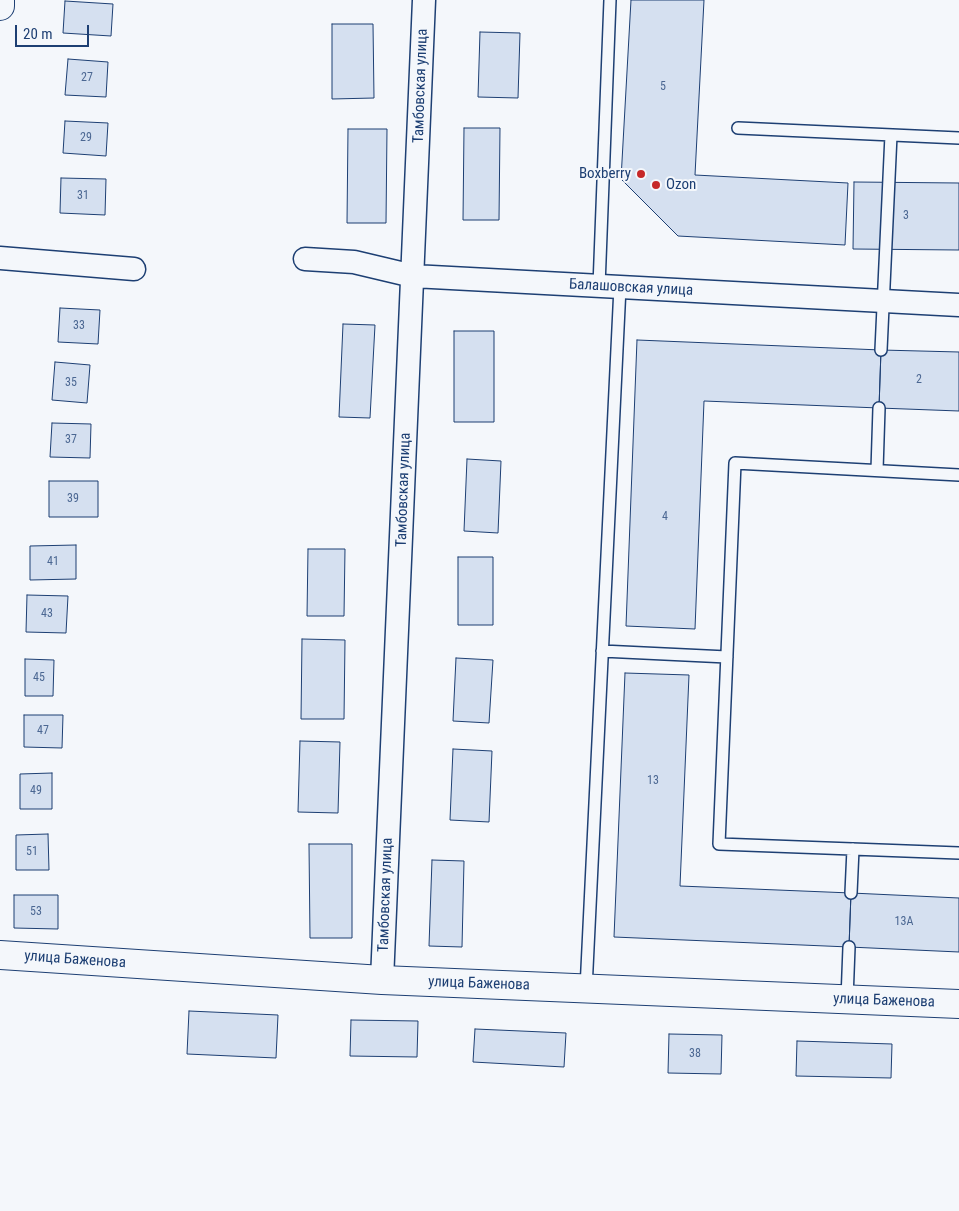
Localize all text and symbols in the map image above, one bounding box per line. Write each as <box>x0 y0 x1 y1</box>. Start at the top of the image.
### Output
scale bar <box>18 15 91 47</box>
text: 20 m <box>23 25 53 43</box>
street label: Тамбовская улица <box>410 28 432 144</box>
house number: 27 <box>81 71 93 85</box>
house number: 5 <box>660 80 666 94</box>
house number: 29 <box>80 131 92 145</box>
place label: Boxberry <box>579 165 631 183</box>
marker: Boxberry <box>635 168 647 180</box>
place label: Ozon <box>666 176 696 194</box>
marker: Ozon <box>650 179 662 191</box>
house number: 31 <box>77 189 89 203</box>
house number: 3 <box>903 209 909 223</box>
street label: Балашовская улица <box>569 276 693 300</box>
house number: 33 <box>73 319 85 333</box>
house number: 2 <box>916 373 922 387</box>
house number: 35 <box>65 376 77 390</box>
street label: Тамбовская улица <box>393 432 415 548</box>
house number: 37 <box>65 433 77 447</box>
house number: 39 <box>67 492 79 506</box>
house number: 4 <box>662 510 668 524</box>
house number: 41 <box>47 555 59 569</box>
house number: 43 <box>41 607 53 621</box>
house number: 45 <box>33 671 45 685</box>
house number: 47 <box>37 724 49 738</box>
house number: 13 <box>647 774 659 788</box>
house number: 49 <box>30 784 42 798</box>
street label: Тамбовская улица <box>375 837 397 953</box>
house number: 51 <box>26 845 38 859</box>
house number: 53 <box>30 905 42 919</box>
house number: 13А <box>895 915 913 929</box>
street label: улица Баженова <box>24 947 126 973</box>
street label: улица Баженова <box>428 973 530 995</box>
street label: улица Баженова <box>833 990 935 1012</box>
house number: 38 <box>689 1047 701 1061</box>

